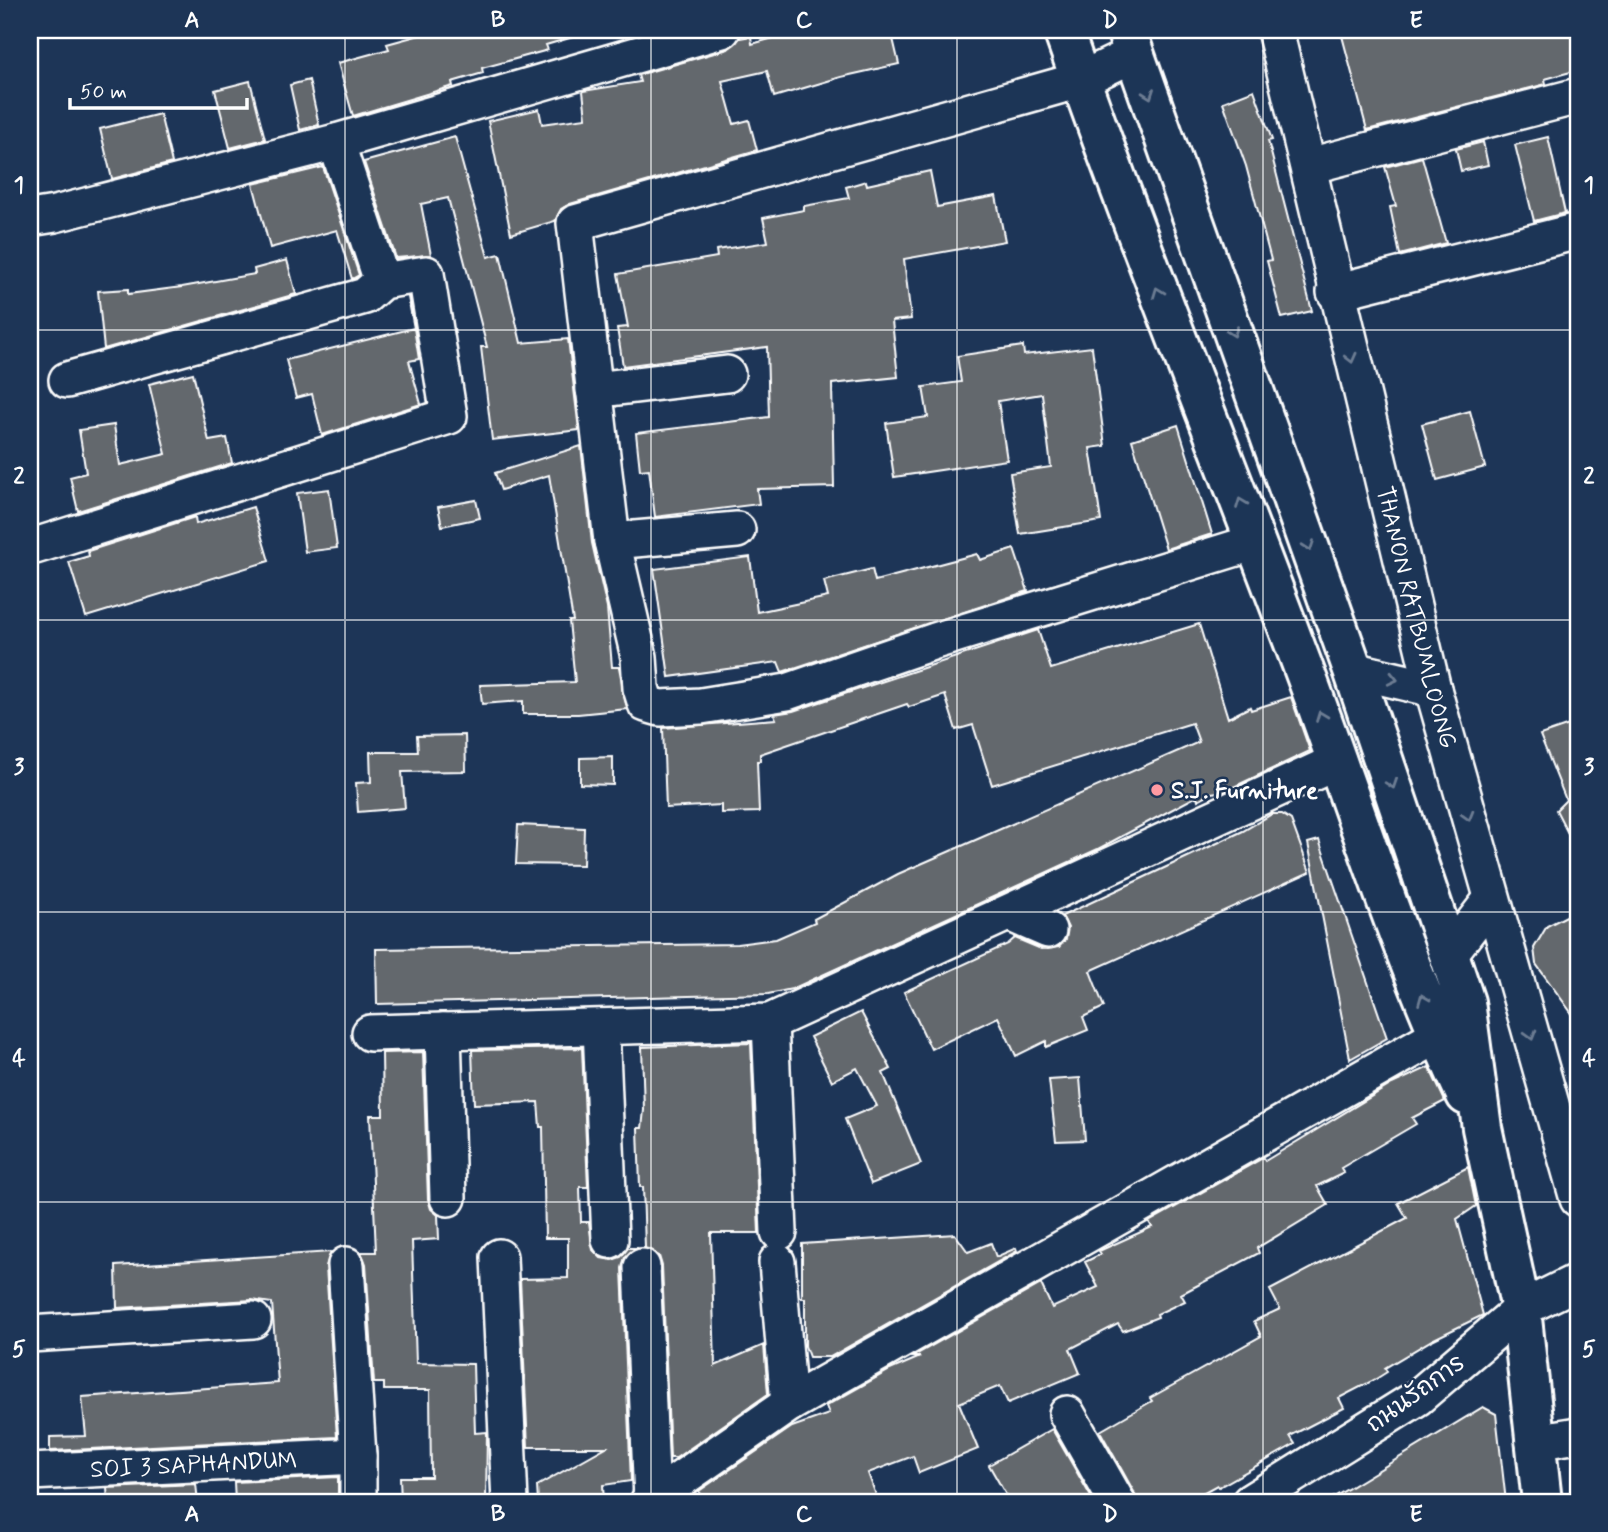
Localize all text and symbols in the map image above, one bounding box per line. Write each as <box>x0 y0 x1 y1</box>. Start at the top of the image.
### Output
text: A <box>184 6 200 36</box>
text: B <box>491 6 506 36</box>
text: C <box>796 6 813 36</box>
text: D <box>1102 6 1118 36</box>
text: E <box>1409 6 1423 36</box>
scale bar <box>70 66 247 110</box>
text: 50 m <box>80 78 127 106</box>
one-way arrow <box>1141 88 1155 100</box>
text: 1 <box>14 171 24 201</box>
text: 1 <box>1584 171 1594 201</box>
one-way arrow <box>1152 286 1166 298</box>
one-way arrow <box>1225 325 1239 337</box>
one-way arrow <box>1343 352 1357 364</box>
text: 2 <box>13 462 25 492</box>
text: 2 <box>1583 462 1595 492</box>
street label: THANON RATBUMLOONG <box>1368 483 1463 752</box>
one-way arrow <box>1235 498 1249 510</box>
one-way arrow <box>1301 540 1315 552</box>
one-way arrow <box>1387 671 1399 685</box>
one-way arrow <box>1316 711 1330 723</box>
text: 3 <box>14 753 25 783</box>
text: 3 <box>1584 753 1595 783</box>
place label: S.J. Furniture <box>1171 776 1318 807</box>
one-way arrow <box>1384 778 1398 790</box>
marker: S.J. Furniture <box>1149 782 1165 798</box>
one-way arrow <box>1460 810 1474 822</box>
one-way arrow <box>1417 994 1431 1007</box>
one-way arrow <box>1522 1029 1537 1041</box>
text: 4 <box>12 1044 26 1074</box>
text: 4 <box>1582 1044 1596 1074</box>
text: 5 <box>12 1335 26 1365</box>
text: 5 <box>1582 1335 1596 1365</box>
street label: ถนนรัถการ <box>1360 1348 1471 1440</box>
street label: SOI 3 SAPHANDUM <box>90 1445 298 1486</box>
text: A <box>184 1500 200 1530</box>
text: B <box>491 1500 506 1530</box>
text: C <box>796 1500 813 1530</box>
text: D <box>1102 1500 1118 1530</box>
text: E <box>1409 1500 1423 1530</box>

